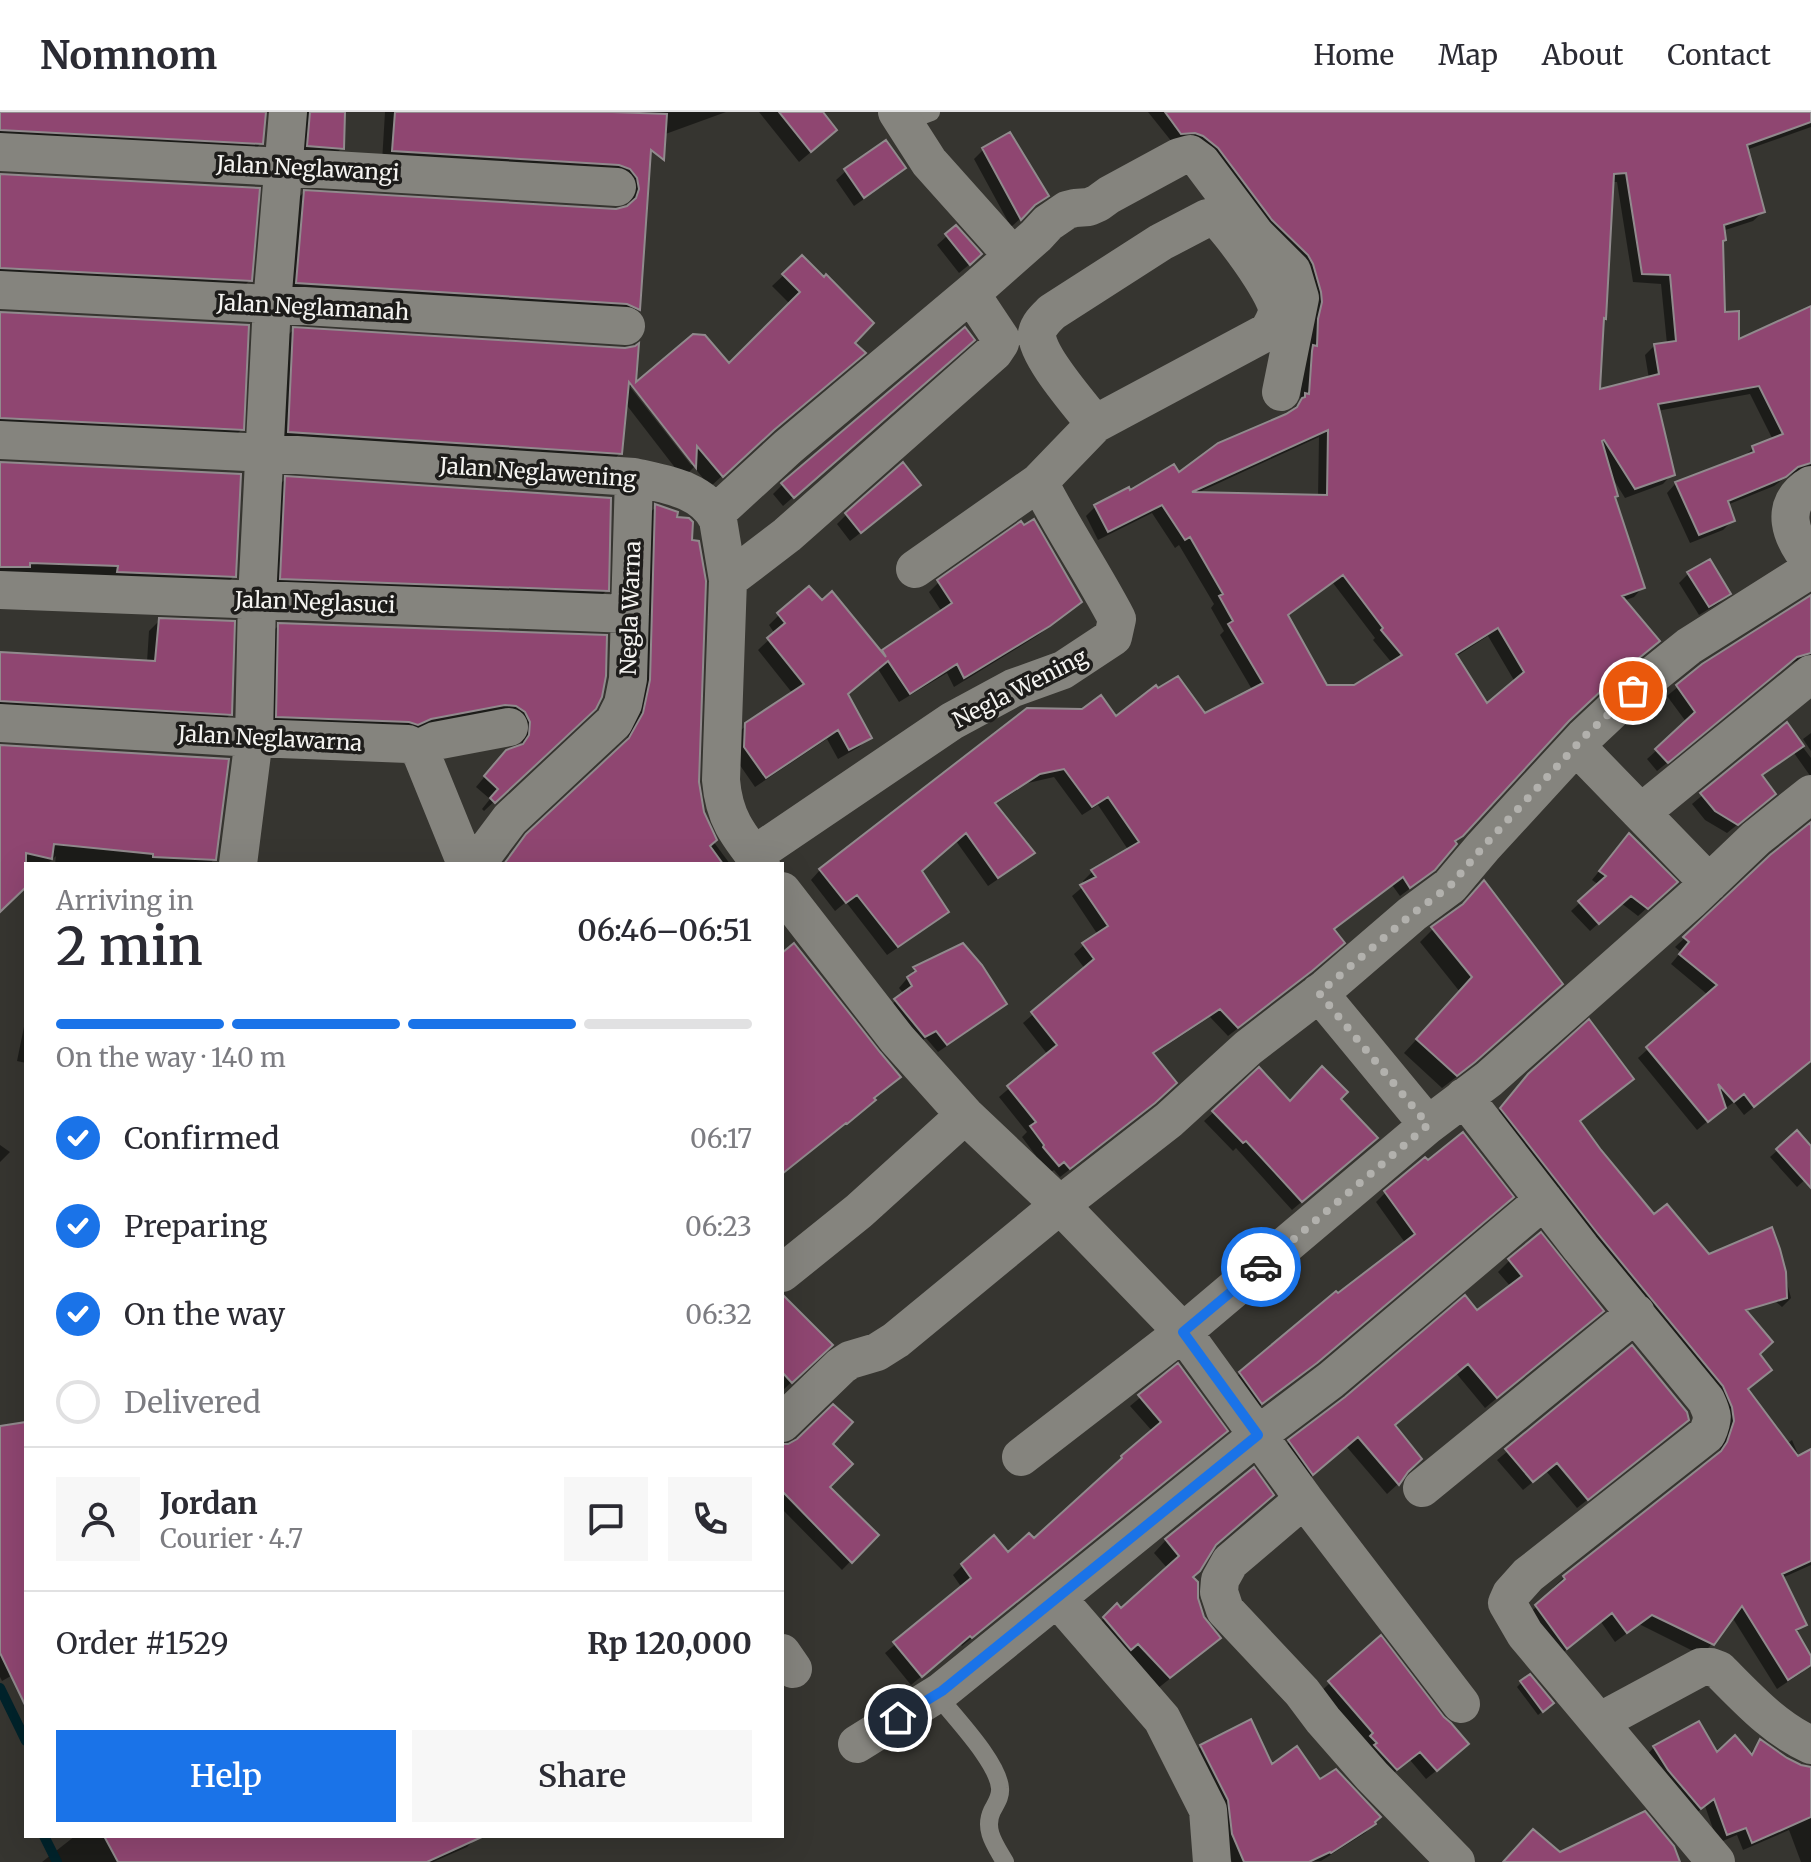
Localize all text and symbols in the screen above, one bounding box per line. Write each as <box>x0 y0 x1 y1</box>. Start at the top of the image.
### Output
text: Nomnom <box>40 32 217 79</box>
text: Home <box>1313 37 1394 73</box>
text: Map <box>1438 37 1498 73</box>
text: About <box>1542 37 1623 73</box>
text: Contact <box>1667 37 1771 73</box>
street label: Jalan Neglawangi <box>215 149 400 187</box>
street label: Jalan Neglamanah <box>215 288 410 326</box>
street label: Jalan Neglawening <box>438 451 637 493</box>
street label: Negla Warna <box>614 540 646 676</box>
street label: Jalan Neglasuci <box>233 585 396 619</box>
street label: Negla Wening <box>948 642 1092 734</box>
pin <box>1599 657 1667 725</box>
icon: bag <box>1611 669 1655 713</box>
street label: Jalan Neglawarna <box>176 719 363 757</box>
text: Arriving in <box>56 884 194 917</box>
text: 06:46–06:51 <box>577 911 752 949</box>
text: 2 min <box>56 914 203 979</box>
text: On the way · 140 m <box>56 1041 286 1074</box>
icon: check <box>56 1116 100 1160</box>
text: Confirmed <box>124 1119 279 1157</box>
text: 06:17 <box>690 1122 752 1155</box>
icon: check <box>56 1204 100 1248</box>
text: Preparing <box>124 1207 267 1245</box>
text: 06:23 <box>685 1210 752 1243</box>
courier <box>1221 1227 1301 1307</box>
icon: car <box>1239 1245 1283 1289</box>
icon: check <box>56 1292 100 1336</box>
text: On the way <box>124 1295 285 1333</box>
text: 06:32 <box>685 1298 752 1331</box>
text: Delivered <box>124 1383 261 1421</box>
button: person <box>56 1477 140 1561</box>
button: chat <box>564 1477 648 1561</box>
button: phone <box>668 1477 752 1561</box>
text: Jordan <box>160 1484 258 1522</box>
text: Courier · 4.7 <box>160 1522 303 1555</box>
text: Order #1529 <box>56 1624 229 1662</box>
text: Rp 120,000 <box>587 1624 752 1662</box>
pin <box>864 1684 932 1752</box>
icon: home <box>876 1696 920 1740</box>
button: Help <box>56 1730 396 1822</box>
button: Share <box>412 1730 752 1822</box>

